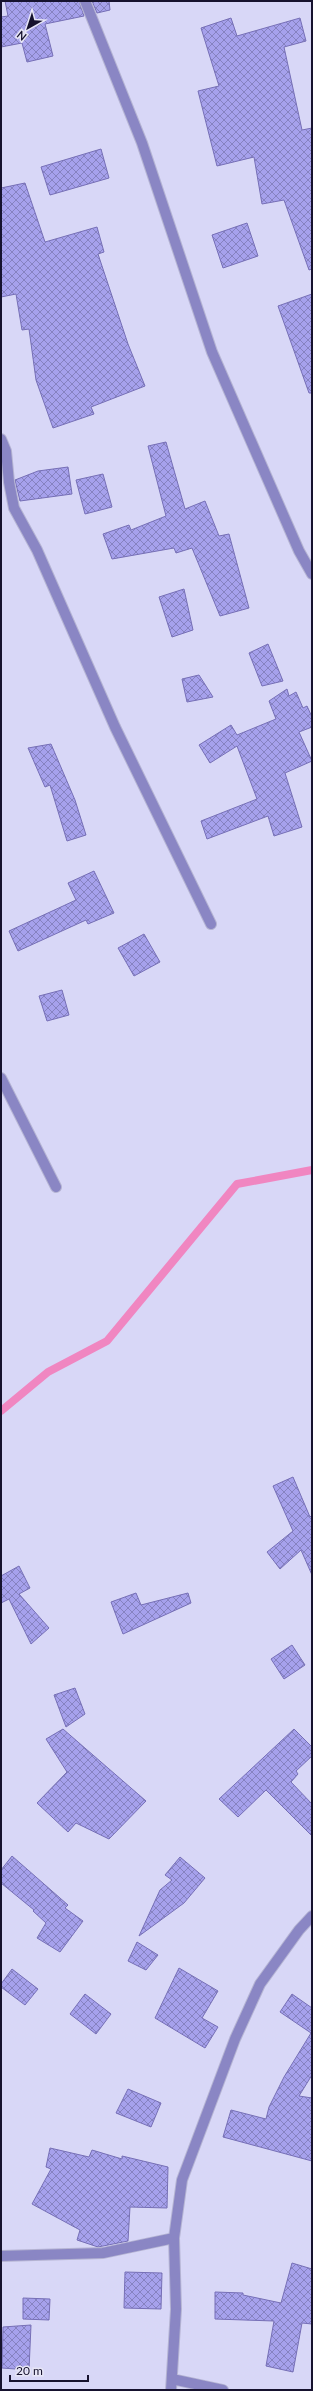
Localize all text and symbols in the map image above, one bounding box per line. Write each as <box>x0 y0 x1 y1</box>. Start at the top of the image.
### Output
north arrow <box>8 8 48 48</box>
text: N <box>14 28 29 44</box>
scale bar <box>10 2357 88 2383</box>
text: 20 m <box>16 2363 43 2378</box>

